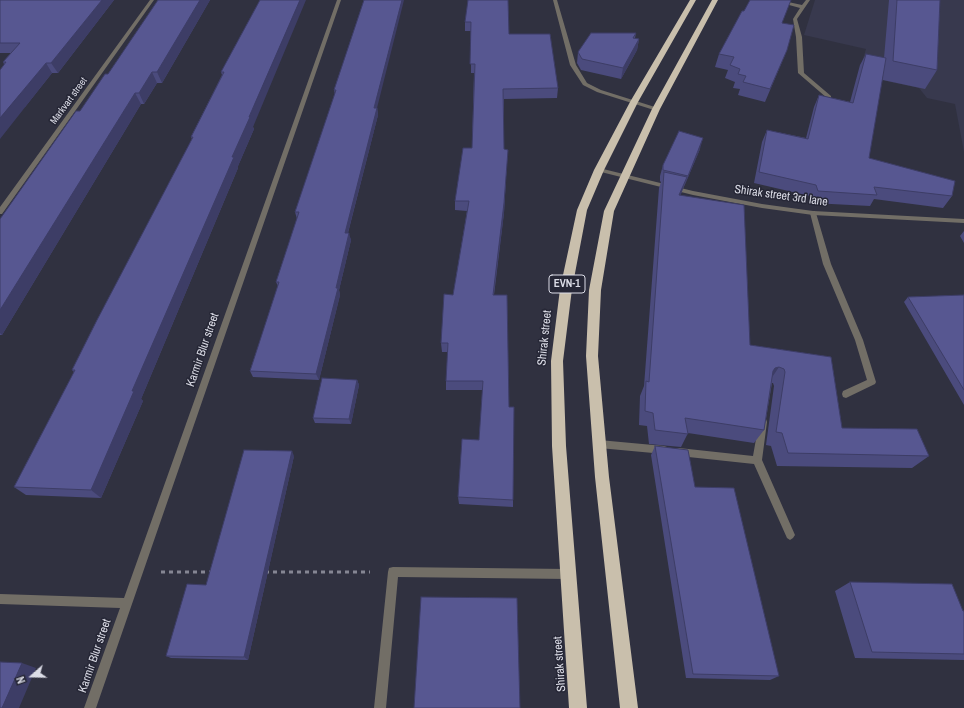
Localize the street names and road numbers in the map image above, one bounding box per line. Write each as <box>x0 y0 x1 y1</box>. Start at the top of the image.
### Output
street label: Markvart street <box>48 75 90 127</box>
street label: Shirak street 3rd lane <box>733 182 829 210</box>
road number: EVN-1 <box>549 275 585 293</box>
street label: Shirak street <box>535 310 555 366</box>
street label: Karmir Blur street <box>184 311 222 389</box>
street label: Karmir Blur street <box>76 617 114 695</box>
street label: Shirak street <box>551 636 569 692</box>

